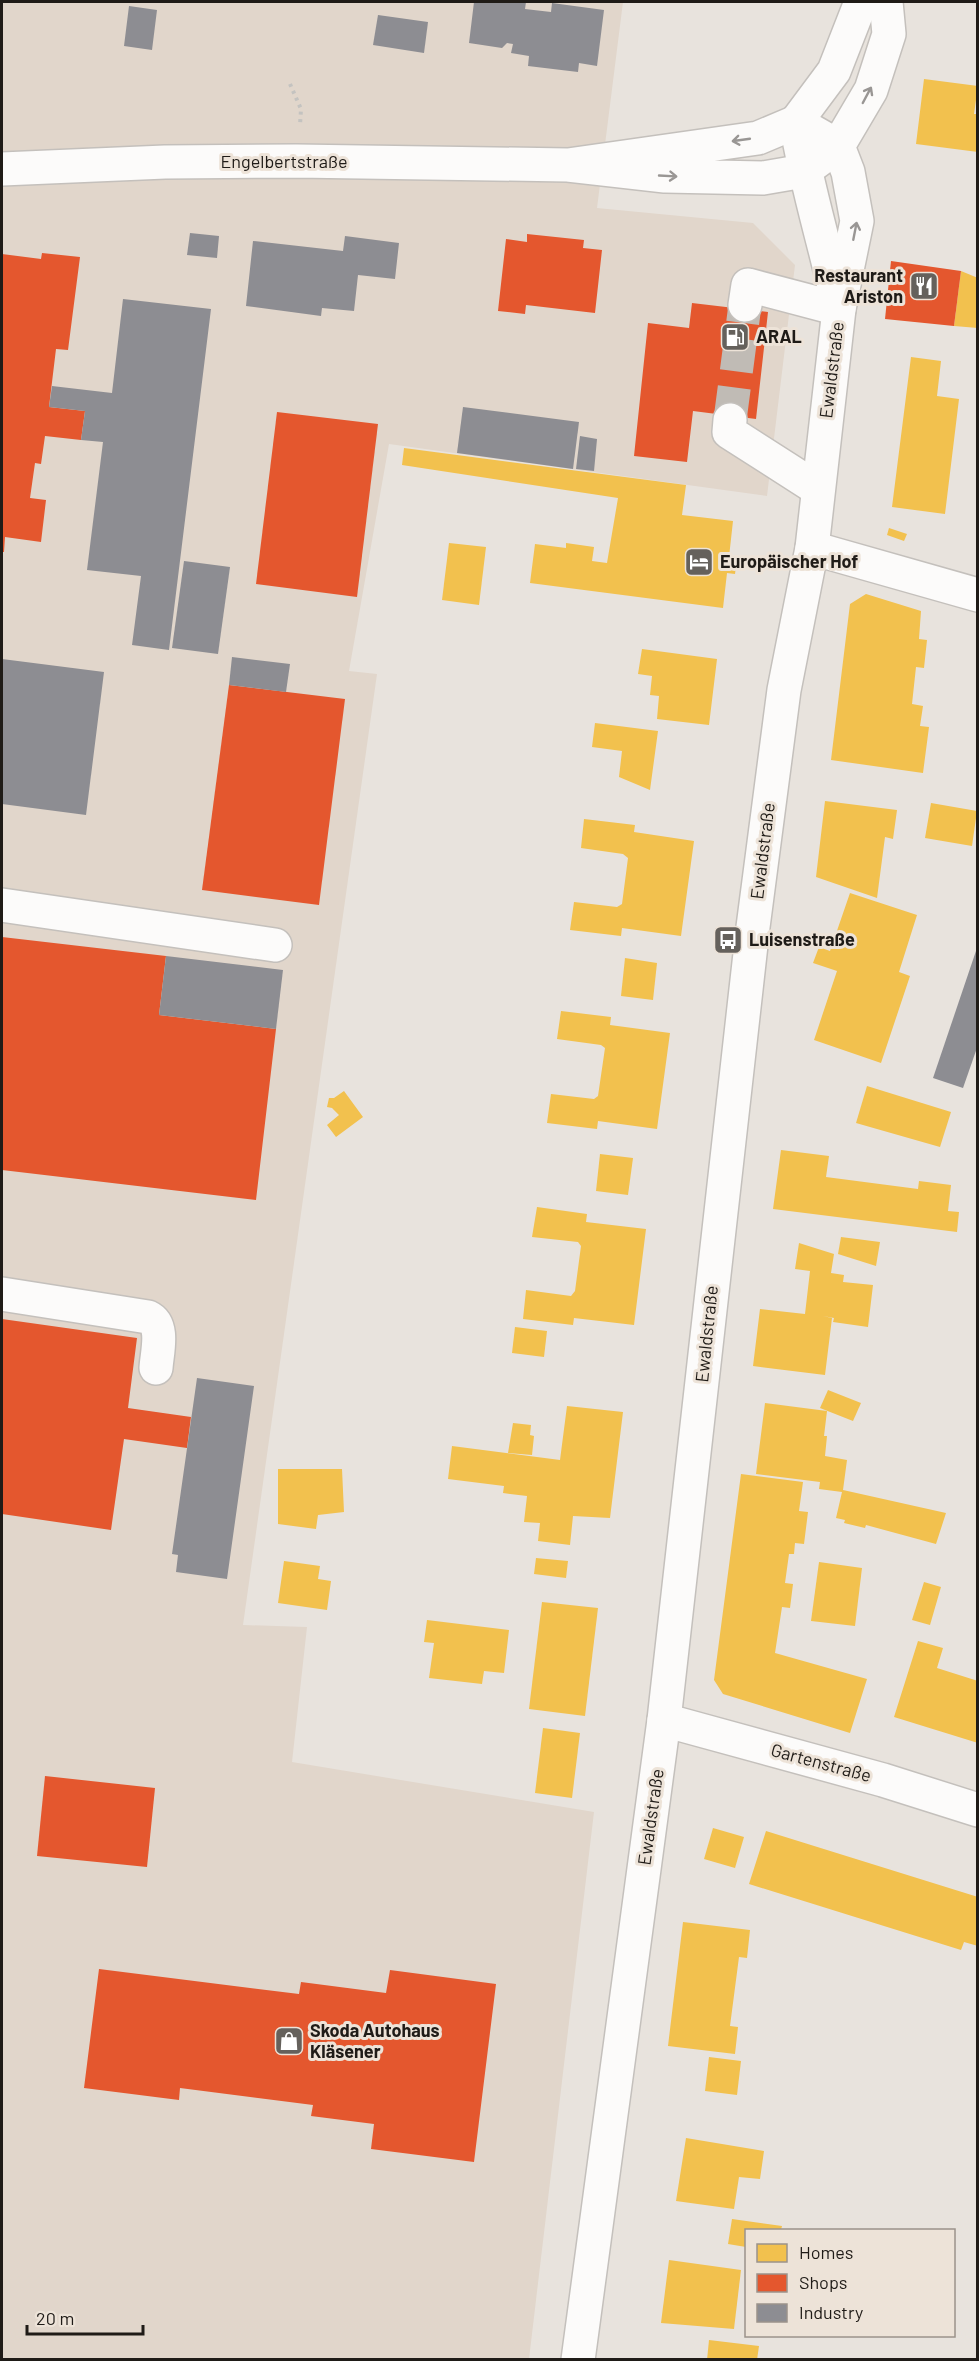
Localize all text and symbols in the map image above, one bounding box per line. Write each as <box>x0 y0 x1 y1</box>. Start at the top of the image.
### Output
one-way arrow <box>862 87 873 105</box>
one-way arrow <box>732 135 751 146</box>
street label: Engelbertstraße <box>220 150 348 172</box>
one-way arrow <box>657 170 677 181</box>
one-way arrow <box>849 221 860 241</box>
place label: Restaurant Ariston <box>814 264 903 307</box>
restaurant icon: Restaurant Ariston <box>908 270 940 302</box>
street label: Ewaldstraße <box>814 320 848 420</box>
fuel station icon: ARAL <box>719 321 751 353</box>
place label: ARAL <box>756 325 802 347</box>
hotel icon: Europäischer Hof <box>683 546 715 578</box>
place label: Europäischer Hof <box>720 550 858 572</box>
street label: Ewaldstraße <box>745 801 779 901</box>
bus stop icon: Luisenstraße <box>712 924 744 956</box>
place label: Luisenstraße <box>749 928 855 950</box>
street label: Ewaldstraße <box>690 1284 722 1383</box>
street label: Gartenstraße <box>769 1738 874 1786</box>
street label: Ewaldstraße <box>632 1767 668 1867</box>
place label: Skoda Autohaus Kläsener <box>310 2019 440 2062</box>
shop icon: Skoda Autohaus Kläsener <box>273 2025 305 2057</box>
legend <box>745 2229 955 2337</box>
text: Homes <box>799 2241 853 2263</box>
text: Shops <box>799 2271 848 2293</box>
scale bar <box>27 2298 142 2336</box>
text: Industry <box>799 2301 863 2323</box>
text: 20 m <box>36 2307 74 2329</box>

